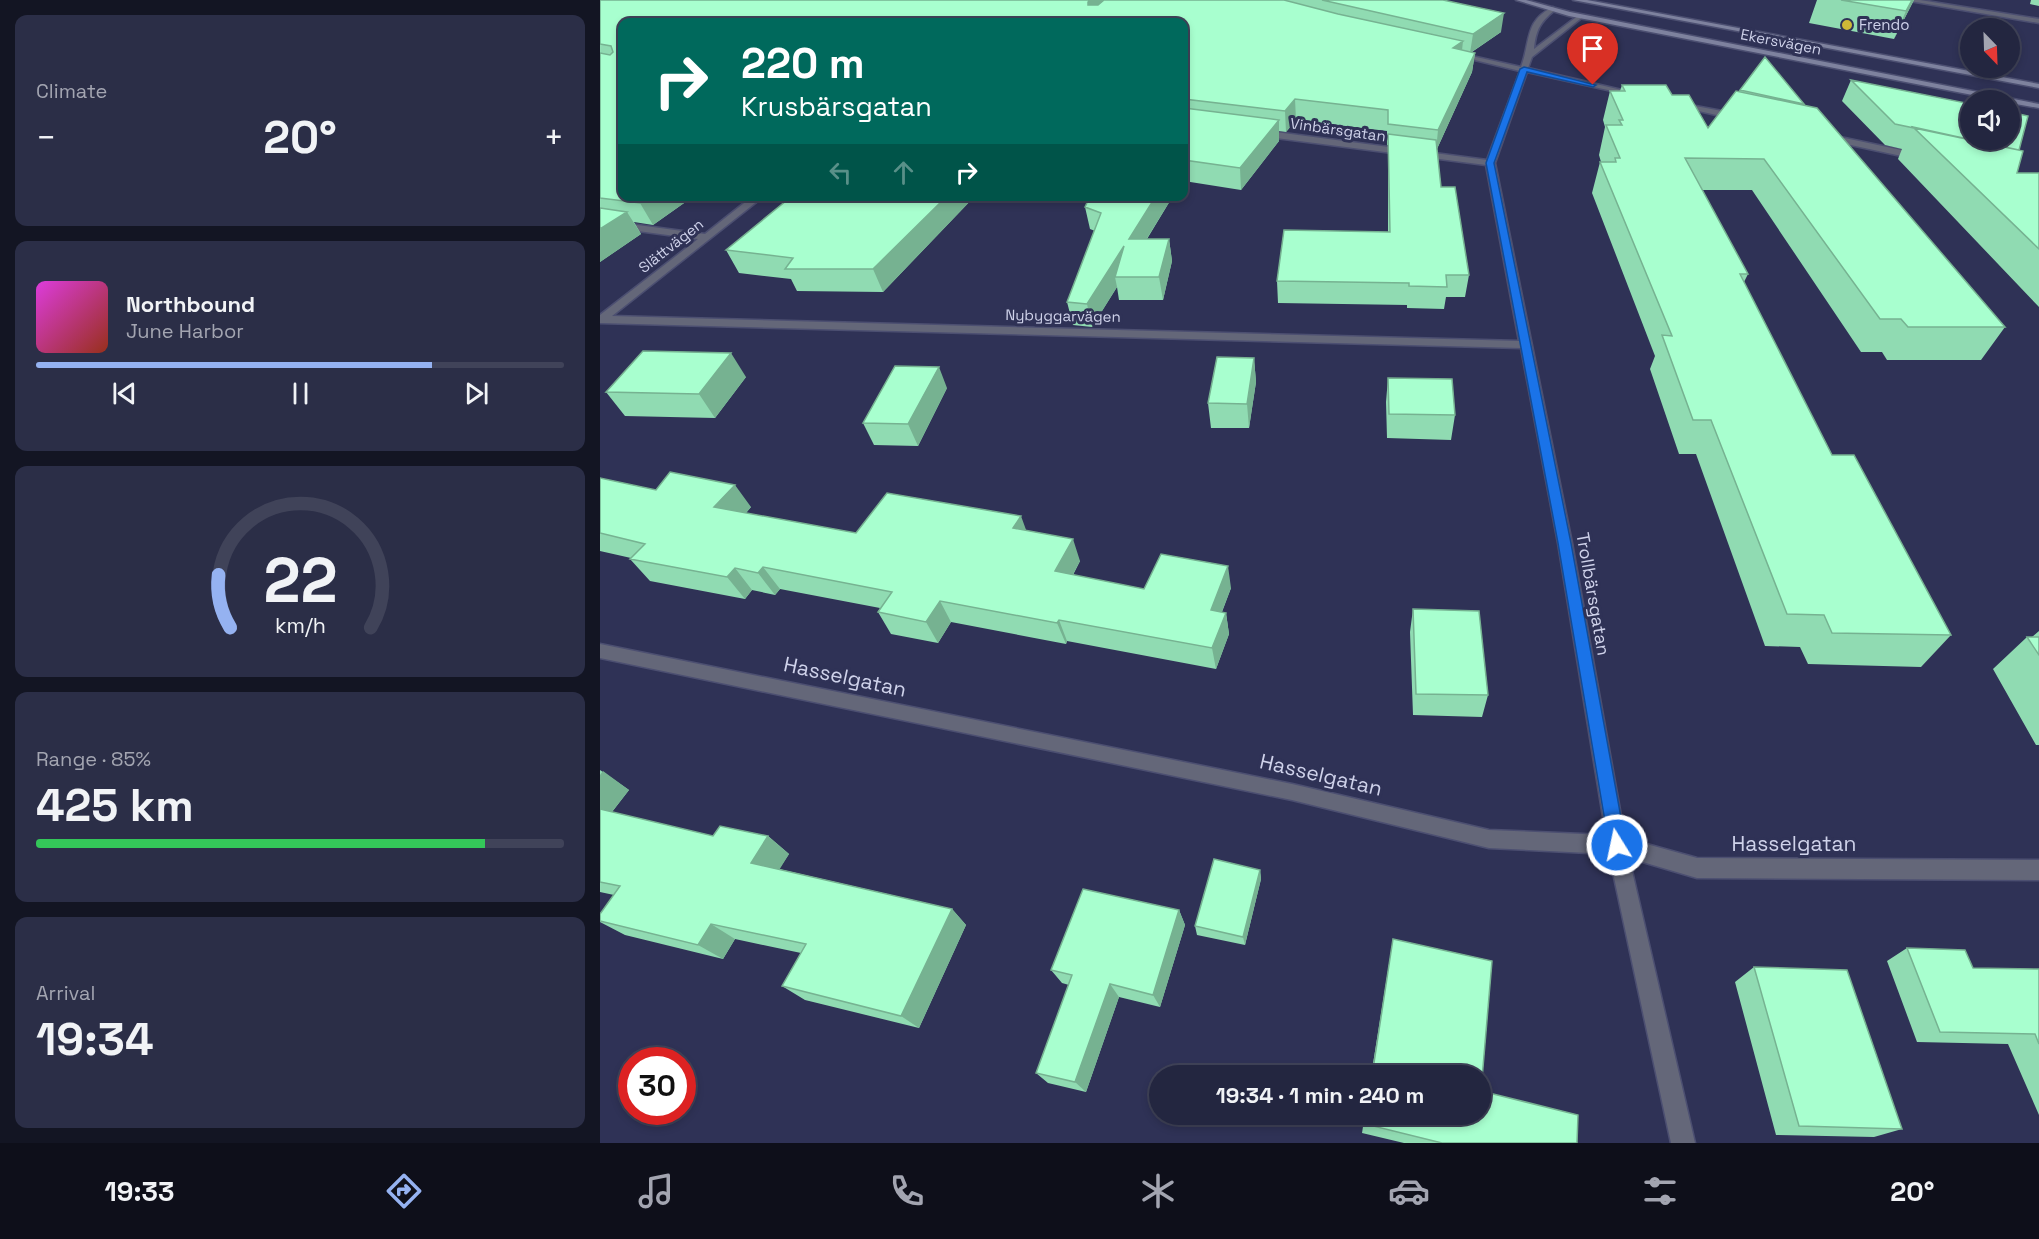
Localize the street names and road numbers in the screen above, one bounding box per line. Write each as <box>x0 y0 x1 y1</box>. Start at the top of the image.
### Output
street label: Ekersvägen <box>1739 24 1823 59</box>
street label: Vinbärsgatan <box>1289 113 1387 146</box>
street label: Slättvägen <box>634 214 707 277</box>
street label: Nybyggarvägen <box>1005 305 1121 326</box>
street label: Trollbärsgatan <box>1571 531 1616 657</box>
street label: Hasselgatan <box>781 650 909 703</box>
street label: Hasselgatan <box>1257 747 1385 802</box>
street label: Hasselgatan <box>1732 830 1856 857</box>

